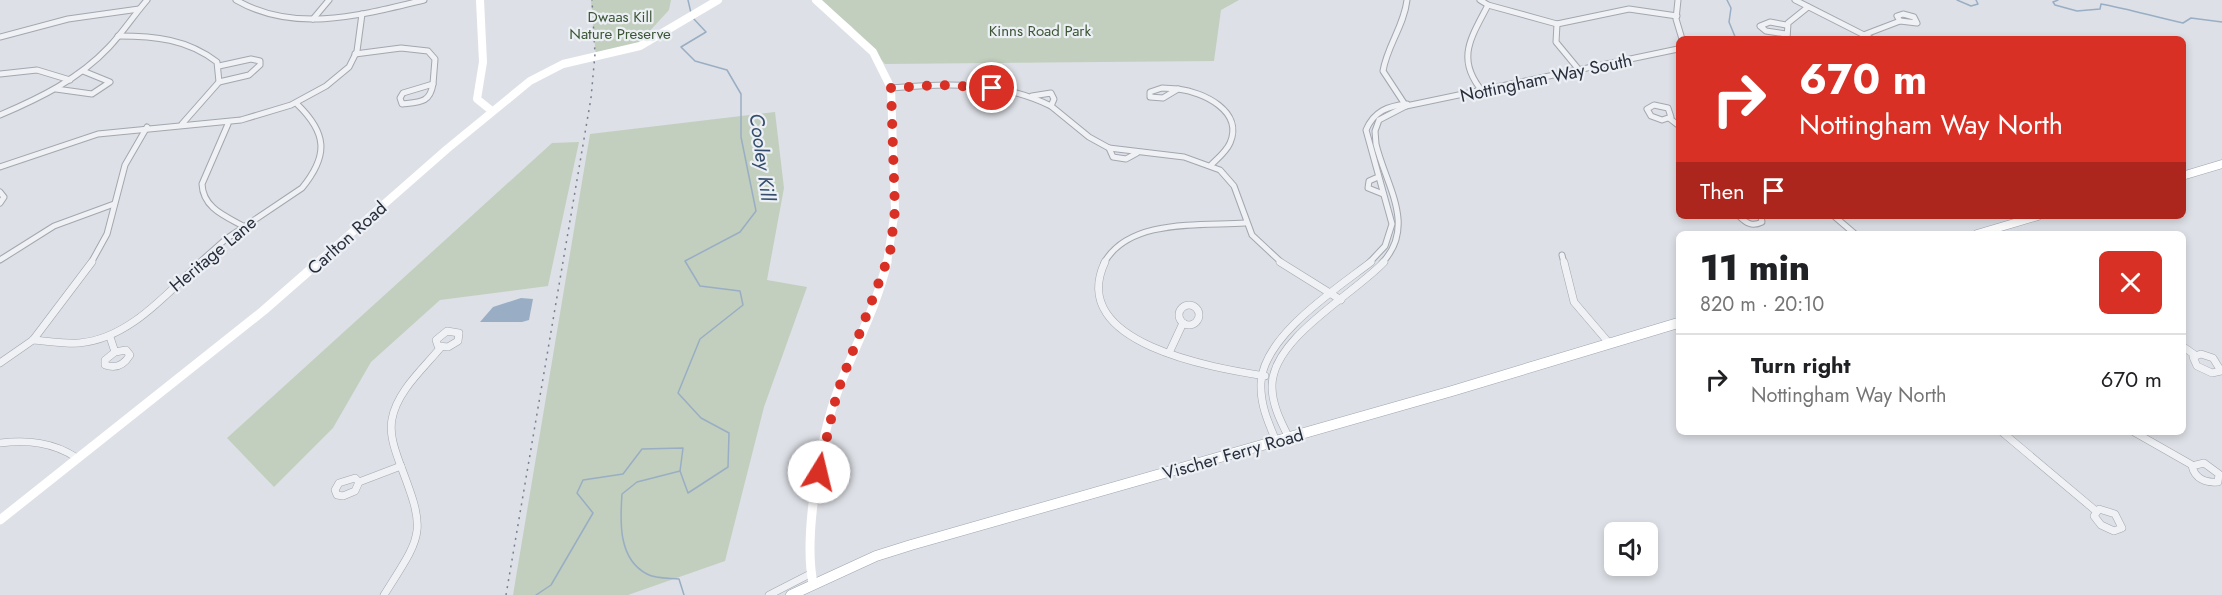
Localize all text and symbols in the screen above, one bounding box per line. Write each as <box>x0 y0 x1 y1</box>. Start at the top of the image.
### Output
park label: Dwaas Kill Nature Preserve <box>569 6 671 45</box>
park label: Kinns Road Park <box>989 20 1092 42</box>
street label: Nottingham Way South <box>1458 47 1634 109</box>
text: 670 m <box>1799 49 1927 110</box>
icon: right <box>1700 60 1778 138</box>
pin <box>966 62 1017 113</box>
icon: arrive <box>975 71 1008 104</box>
text: Nottingham Way North <box>1799 105 2063 144</box>
water label: Cooley Kill <box>742 111 783 204</box>
icon: arrive <box>1757 174 1790 207</box>
text: Then <box>1700 175 1745 207</box>
street label: Carlton Road <box>301 195 393 281</box>
street label: Heritage Lane <box>164 210 262 298</box>
text: 11 min <box>1700 241 1810 293</box>
button: close <box>2099 251 2162 314</box>
text: 820 m · 20:10 <box>1700 290 1824 319</box>
text: Turn right <box>1751 349 1851 381</box>
icon: right <box>1700 363 1733 396</box>
text: 670 m <box>2101 363 2162 395</box>
text: Nottingham Way North <box>1751 381 1947 410</box>
street label: Vischer Ferry Road <box>1159 421 1307 487</box>
position arrow <box>787 440 851 504</box>
map controls <box>1604 522 1658 576</box>
button: sound <box>1604 522 1658 576</box>

